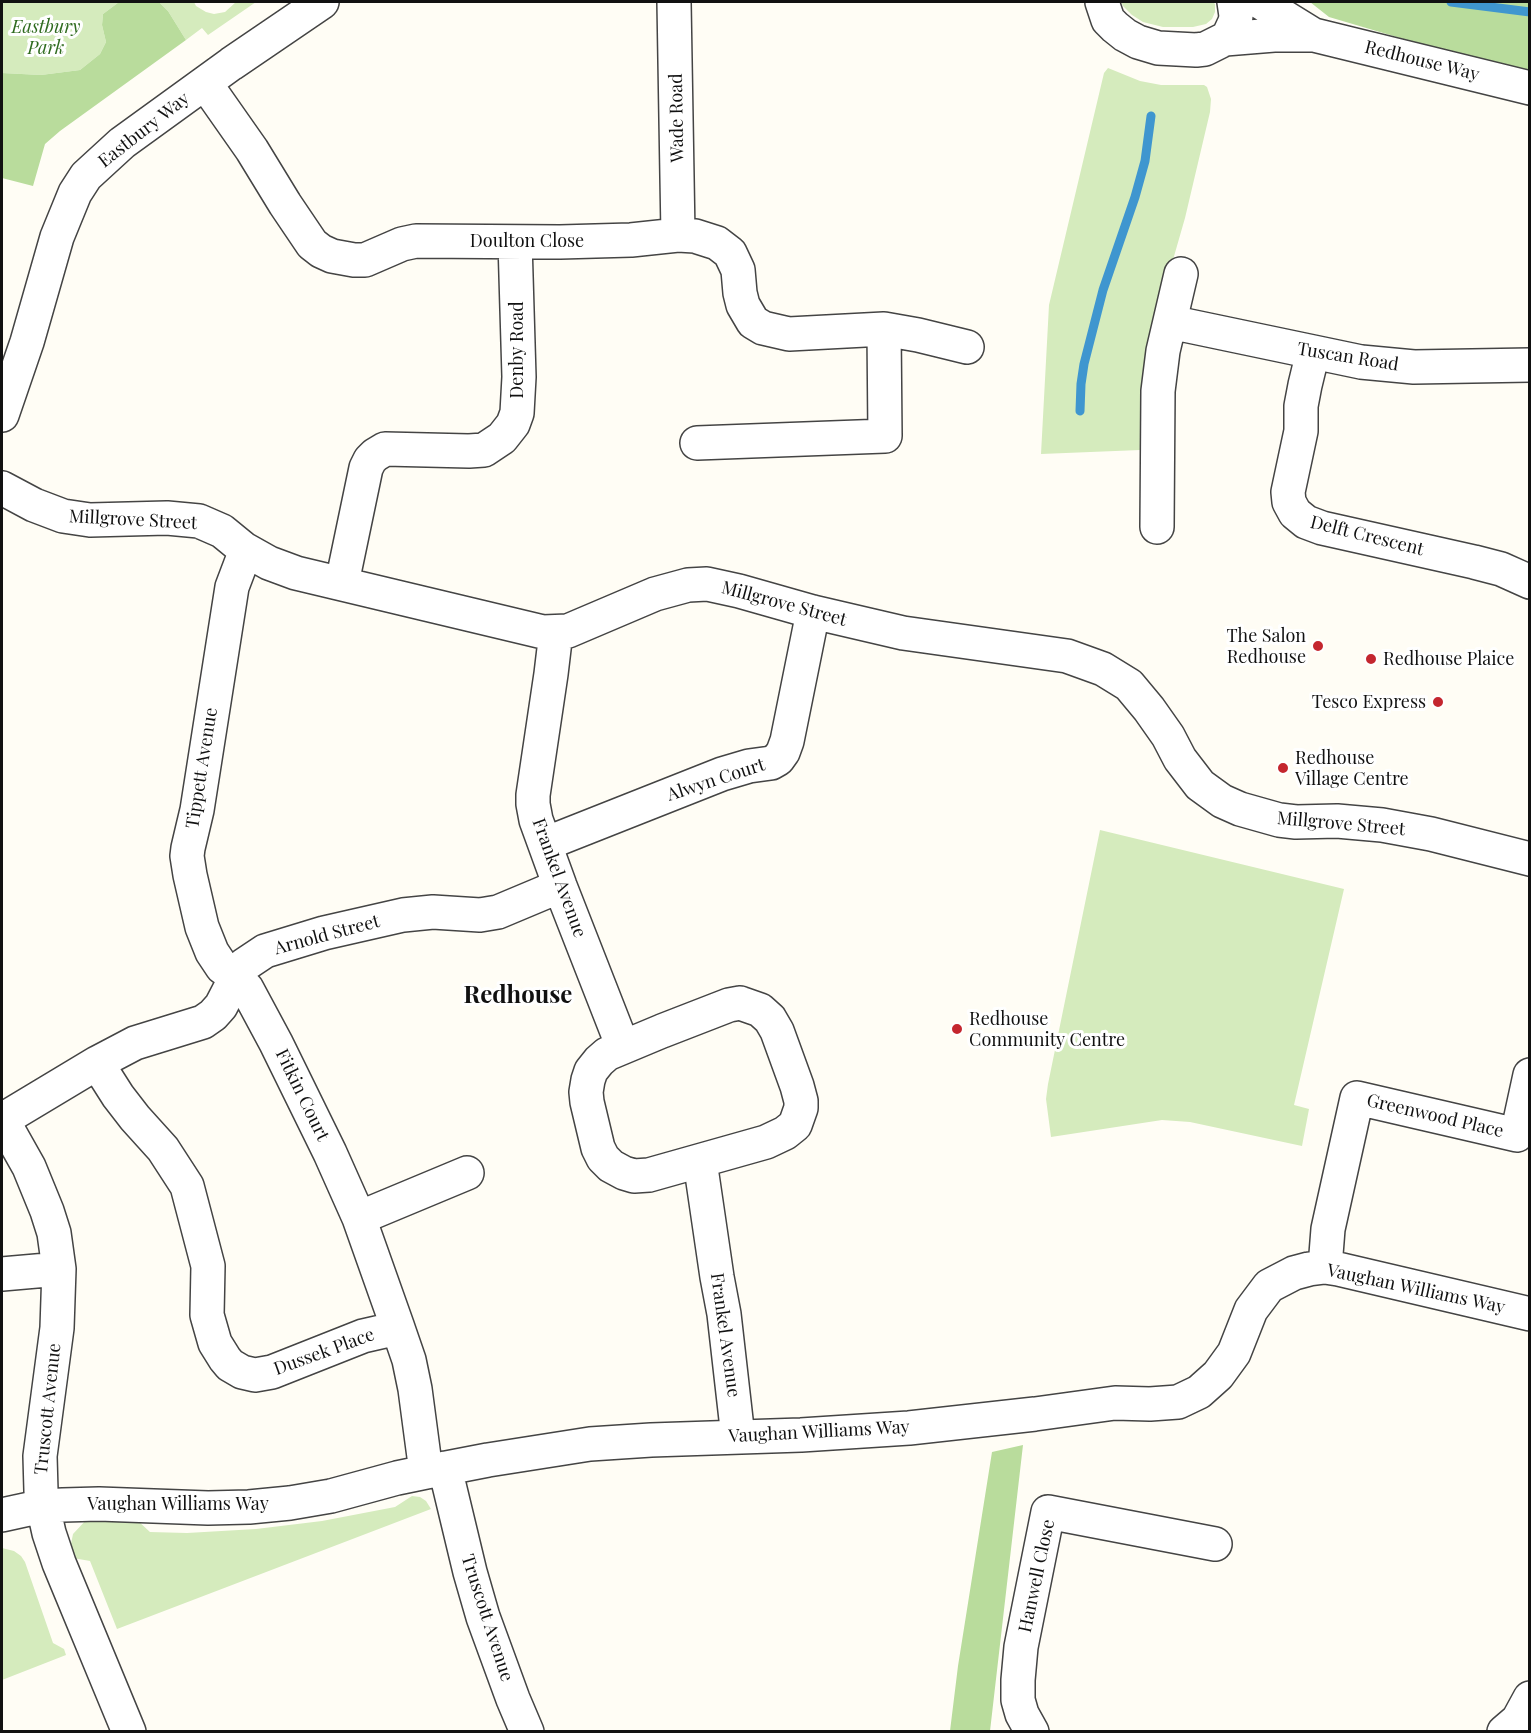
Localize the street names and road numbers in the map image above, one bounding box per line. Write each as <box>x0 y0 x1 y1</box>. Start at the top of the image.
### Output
street label: Redhouse Way <box>1363 36 1481 86</box>
street label: Wade Road <box>665 73 689 163</box>
street label: Eastbury Way <box>94 88 194 172</box>
street label: Doulton Close <box>470 230 584 252</box>
street label: Denby Road <box>506 301 528 399</box>
street label: Tuscan Road <box>1296 338 1400 376</box>
street label: Millgrove Street <box>68 506 198 534</box>
street label: Delft Crescent <box>1308 511 1426 561</box>
street label: Millgrove Street <box>719 577 849 631</box>
street label: Tippett Avenue <box>182 706 222 830</box>
street label: Alwyn Court <box>664 754 768 806</box>
street label: Millgrove Street <box>1276 808 1406 840</box>
street label: Frankel Avenue <box>527 815 591 941</box>
street label: Arnold Street <box>272 911 382 959</box>
street label: Fitkin Court <box>271 1046 333 1144</box>
street label: Greenwood Place <box>1364 1090 1506 1142</box>
street label: Vaughan Williams Way <box>1325 1260 1507 1318</box>
street label: Frankel Avenue <box>706 1271 744 1399</box>
street label: Dussek Place <box>271 1324 377 1380</box>
street label: Truscott Avenue <box>30 1342 66 1476</box>
street label: Vaughan Williams Way <box>728 1416 910 1448</box>
street label: Vaughan Williams Way <box>87 1493 269 1515</box>
street label: Hanwell Close <box>1014 1517 1060 1635</box>
street label: Truscott Avenue <box>456 1552 518 1684</box>

